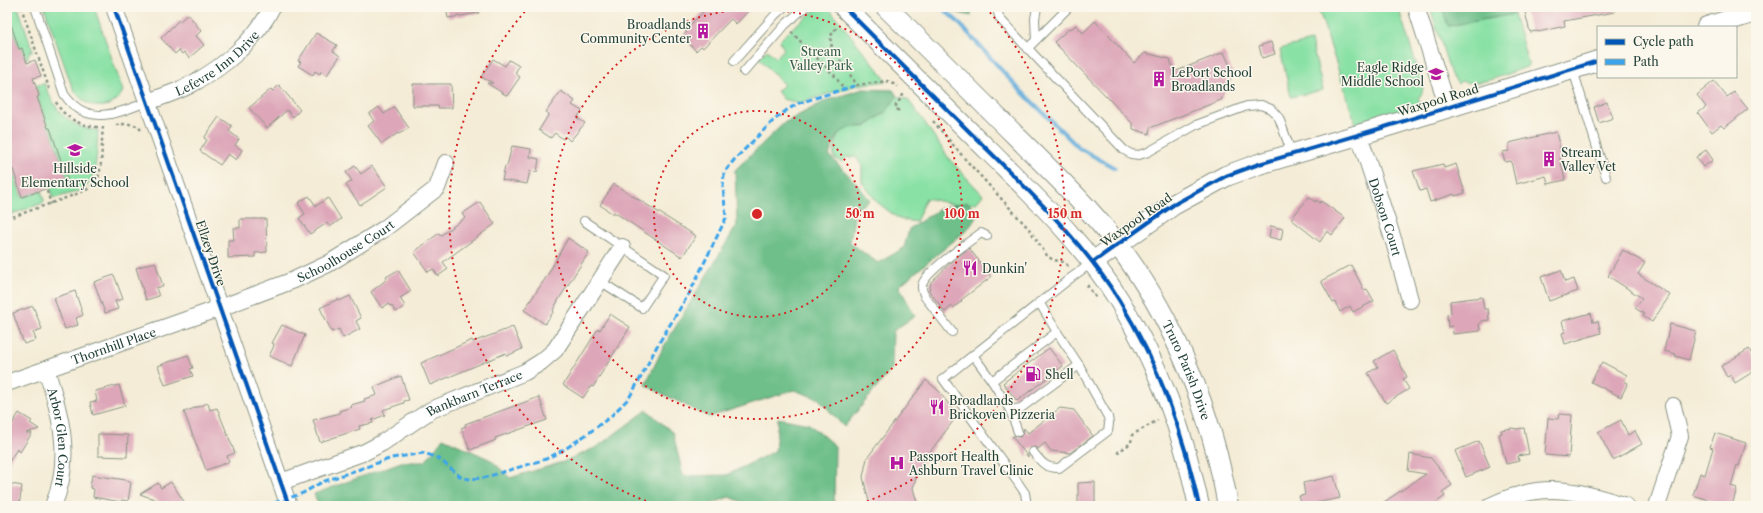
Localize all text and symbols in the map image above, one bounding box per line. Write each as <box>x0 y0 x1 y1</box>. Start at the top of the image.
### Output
place label: Broadlands Community Center <box>580 17 691 46</box>
building icon: Broadlands Community Center <box>694 22 712 40</box>
legend <box>1597 26 1737 78</box>
street label: Lefevre Inn Drive <box>173 27 262 98</box>
text: Cycle path <box>1633 34 1694 49</box>
park label: Stream Valley Park <box>788 44 854 73</box>
text: Path <box>1633 54 1659 69</box>
place label: Eagle Ridge Middle School <box>1341 60 1424 89</box>
place label: LePort School Broadlands <box>1171 65 1253 94</box>
school or university icon: Eagle Ridge Middle School <box>1427 65 1445 83</box>
building icon: LePort School Broadlands <box>1150 70 1168 88</box>
street label: Waxpool Road <box>1395 80 1481 120</box>
school or university icon: Hillside Elementary School <box>66 141 84 159</box>
place label: Stream Valley Vet <box>1560 145 1617 174</box>
building icon: Stream Valley Vet <box>1540 150 1558 168</box>
place label: Hillside Elementary School <box>21 161 130 190</box>
street label: Dobson Court <box>1366 176 1405 258</box>
street label: Waxpool Road <box>1096 189 1175 251</box>
text: 50 m <box>845 206 875 221</box>
text: 100 m <box>944 206 980 221</box>
text: 150 m <box>1048 206 1082 221</box>
centre of rings <box>750 207 764 221</box>
street label: Schoolhouse Court <box>294 216 397 285</box>
street label: Ellzey Drive <box>193 218 229 288</box>
restaurant icon: Dunkin' <box>961 259 979 277</box>
place label: Dunkin' <box>982 261 1027 276</box>
street label: Truro Parish Drive <box>1160 318 1214 422</box>
street label: Thornhill Place <box>69 324 158 367</box>
fuel station icon: Shell <box>1024 365 1042 383</box>
street label: Bankbarn Terrace <box>423 366 525 419</box>
place label: Shell <box>1045 367 1074 382</box>
street label: Arbor Glen Court <box>44 385 71 489</box>
place label: Broadlands Brickoven Pizzeria <box>949 393 1056 422</box>
restaurant icon: Broadlands Brickoven Pizzeria <box>928 398 946 416</box>
place label: Passport Health Ashburn Travel Clinic <box>908 449 1034 478</box>
hospital icon: Passport Health Ashburn Travel Clinic <box>888 454 906 472</box>

